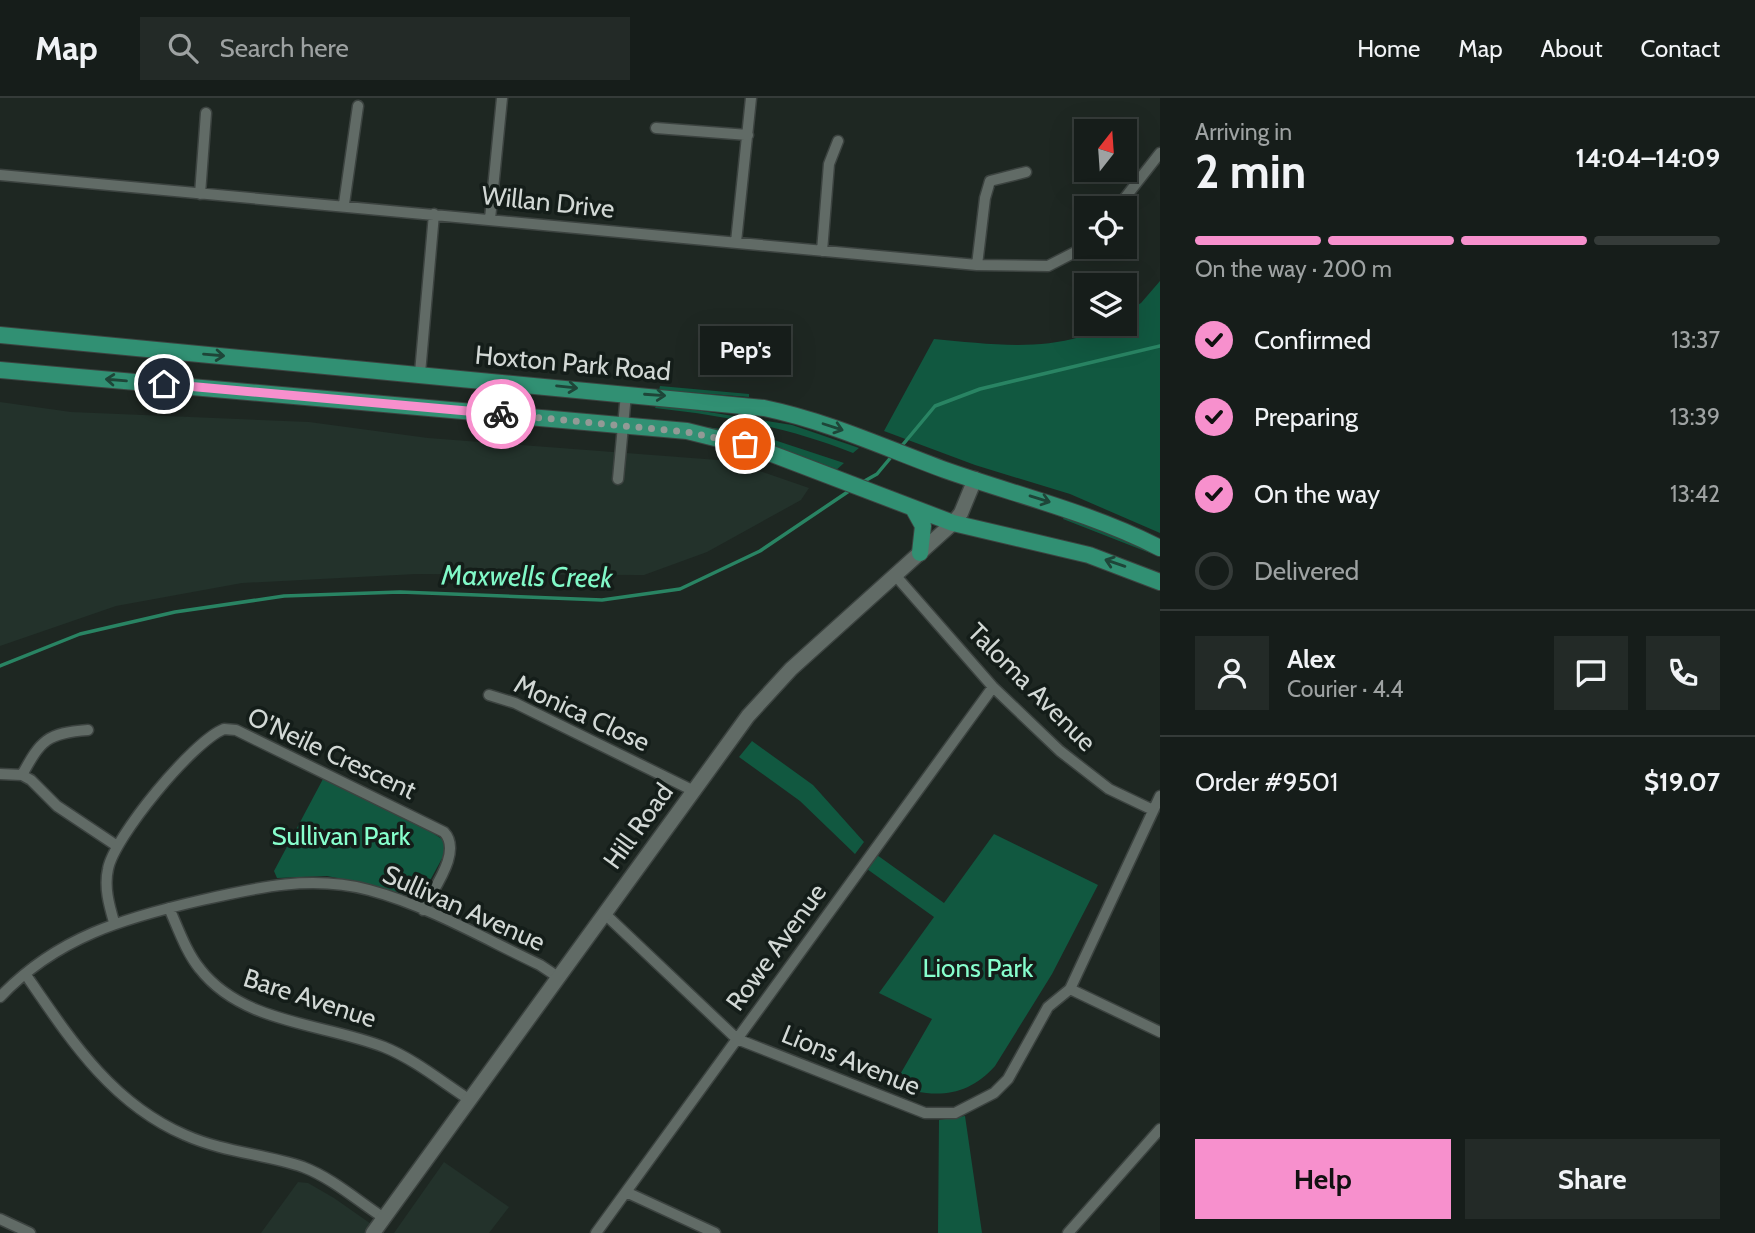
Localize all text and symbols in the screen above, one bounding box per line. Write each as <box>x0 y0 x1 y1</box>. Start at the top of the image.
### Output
search box <box>140 17 630 80</box>
text: Map <box>35 28 98 68</box>
icon: search <box>164 29 202 67</box>
text: Search here <box>220 32 349 64</box>
text: Home <box>1357 34 1420 63</box>
text: Map <box>1458 34 1503 63</box>
text: About <box>1541 34 1603 63</box>
text: Contact <box>1641 34 1720 63</box>
text: Arriving in <box>1195 118 1292 146</box>
north arrow <box>1074 119 1138 182</box>
map controls <box>1074 119 1137 336</box>
text: 14:04–14:09 <box>1575 142 1720 174</box>
text: 2 min <box>1195 144 1306 200</box>
street label: Willan Drive <box>480 179 616 225</box>
button: locate <box>1074 196 1137 259</box>
text: On the way · 200 m <box>1195 255 1392 283</box>
button: layers <box>1074 273 1137 336</box>
icon: check <box>1195 321 1233 359</box>
text: Confirmed <box>1254 324 1371 356</box>
callout: Pep's <box>700 325 790 374</box>
text: 13:37 <box>1671 326 1720 354</box>
text: Pep's <box>720 336 771 364</box>
street label: Hoxton Park Road <box>474 338 672 388</box>
one-way arrow <box>203 348 225 361</box>
pin <box>134 354 194 414</box>
icon: home <box>145 365 183 403</box>
one-way arrow <box>105 373 128 386</box>
courier <box>466 379 536 449</box>
one-way arrow <box>555 381 578 394</box>
one-way arrow <box>643 389 666 402</box>
icon: bike <box>482 395 520 433</box>
icon: check <box>1195 398 1233 436</box>
text: Preparing <box>1254 401 1358 433</box>
text: 13:39 <box>1670 403 1720 431</box>
pin <box>715 414 775 474</box>
one-way arrow <box>822 421 844 434</box>
icon: bag <box>726 425 764 463</box>
icon: check <box>1195 475 1233 513</box>
text: On the way <box>1254 478 1380 510</box>
text: 13:42 <box>1670 480 1720 508</box>
one-way arrow <box>1029 493 1051 506</box>
text: Delivered <box>1254 555 1359 587</box>
one-way arrow <box>1104 556 1126 569</box>
water label: Maxwells Creek <box>440 557 614 595</box>
street label: Taloma Avenue <box>961 616 1103 758</box>
button: person <box>1195 636 1269 710</box>
button: chat <box>1554 636 1628 710</box>
button: phone <box>1646 636 1720 710</box>
text: Alex <box>1287 643 1336 675</box>
street label: Monica Close <box>509 668 655 758</box>
text: Courier · 4.4 <box>1287 675 1404 703</box>
street label: O'Neile Crescent <box>243 700 422 806</box>
text: Order #9501 <box>1195 766 1338 798</box>
text: $19.07 <box>1644 766 1720 798</box>
street label: Hill Road <box>596 777 680 875</box>
park label: Sullivan Park <box>272 820 411 852</box>
street label: Sullivan Avenue <box>378 858 550 958</box>
street label: Rowe Avenue <box>719 877 833 1017</box>
park label: Lions Park <box>923 952 1034 984</box>
street label: Bare Avenue <box>240 962 380 1034</box>
street label: Lions Avenue <box>777 1018 925 1102</box>
button: Help <box>1195 1139 1451 1219</box>
button: Share <box>1465 1139 1720 1219</box>

